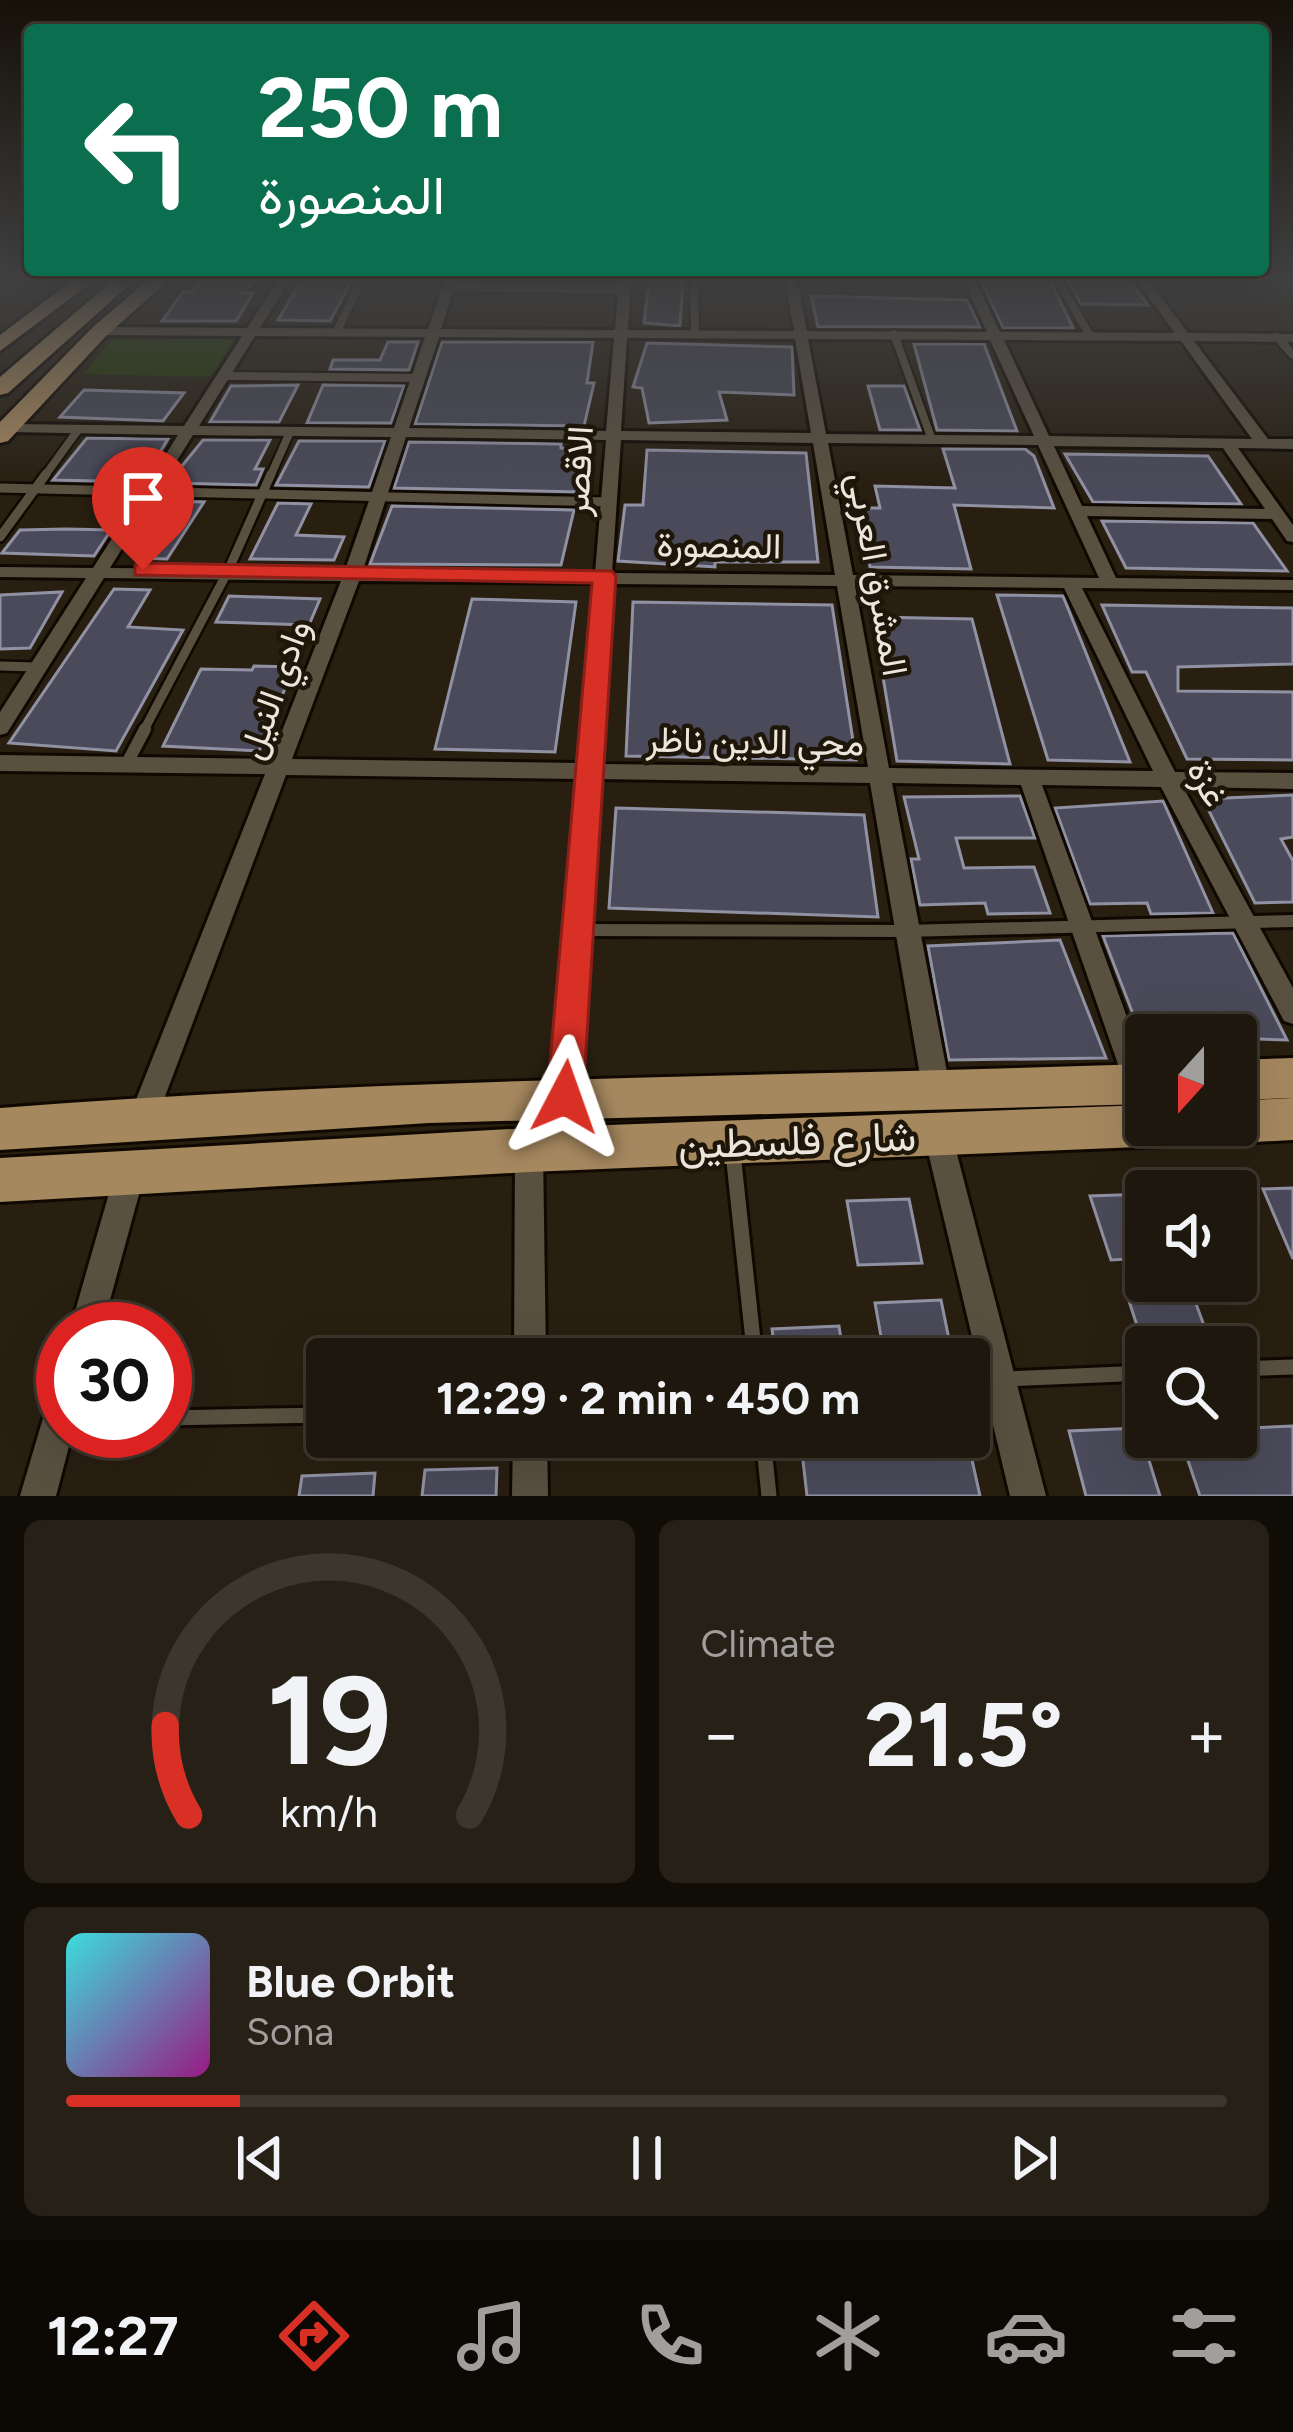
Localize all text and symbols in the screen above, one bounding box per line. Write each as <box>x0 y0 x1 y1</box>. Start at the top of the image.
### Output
text: 250 m <box>258 57 503 158</box>
icon: left <box>60 72 216 228</box>
text: المنصورة <box>258 163 445 228</box>
street label: الاقصر <box>554 425 603 518</box>
pin <box>92 447 194 570</box>
icon: arrive <box>110 465 176 531</box>
street label: المشرق العربي <box>831 469 917 681</box>
street label: المنصورة <box>656 522 782 569</box>
street label: وادي النيل <box>229 613 327 767</box>
street label: محي الدين ناظر <box>644 718 864 772</box>
street label: غزة <box>1177 752 1238 814</box>
north arrow <box>1125 1014 1257 1146</box>
map controls <box>1125 1014 1257 1458</box>
position arrow <box>502 1034 628 1160</box>
street label: شارع فلسطين <box>677 1110 917 1173</box>
button: sound <box>1125 1170 1257 1302</box>
speed limit sign: 30 <box>36 1302 192 1458</box>
button: search <box>1125 1326 1257 1458</box>
text: 12:29 · 2 min · 450 m <box>436 1371 860 1425</box>
text: Climate <box>701 1620 835 1667</box>
text: 19 <box>267 1645 392 1795</box>
text: 21.5° <box>864 1680 1063 1789</box>
text: − <box>701 1694 742 1774</box>
text: + <box>1186 1694 1227 1774</box>
text: km/h <box>280 1785 378 1837</box>
text: Blue Orbit <box>246 1954 455 2008</box>
text: Sona <box>246 2008 334 2055</box>
icon: previous <box>227 2125 293 2191</box>
icon: pause <box>614 2125 680 2191</box>
icon: next <box>1001 2125 1067 2191</box>
icon: directions <box>272 2294 356 2378</box>
icon: music <box>450 2294 534 2378</box>
icon: phone <box>628 2294 712 2378</box>
icon: climate <box>806 2294 890 2378</box>
icon: car <box>984 2294 1068 2378</box>
icon: filters <box>1162 2294 1246 2378</box>
text: 12:27 <box>47 2304 179 2369</box>

